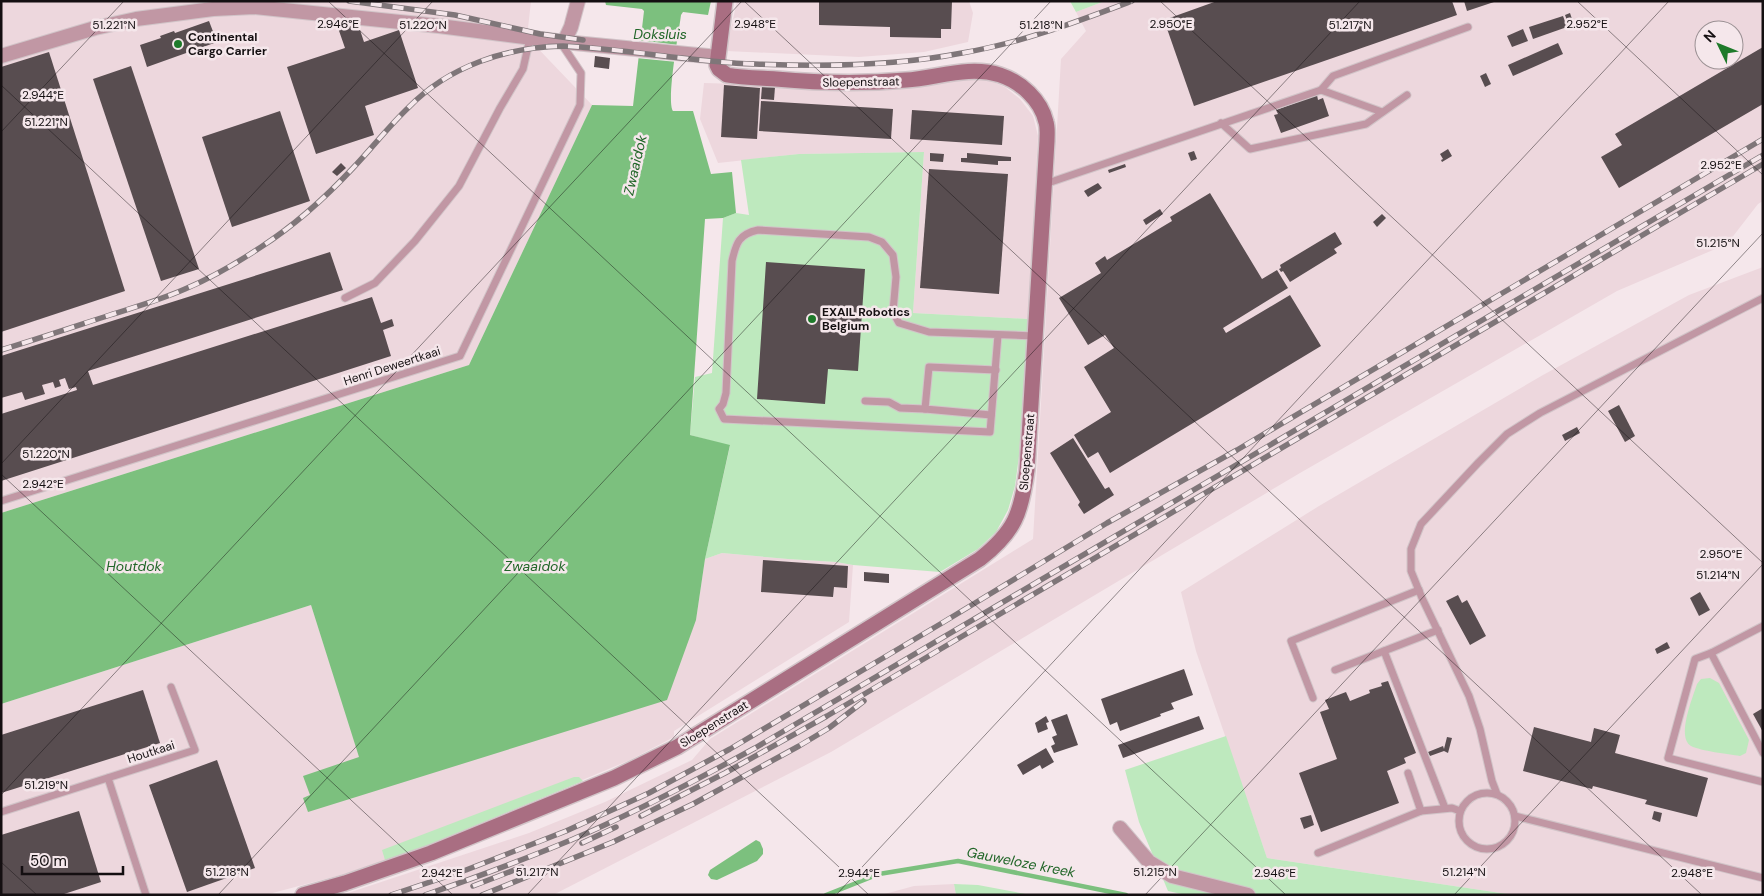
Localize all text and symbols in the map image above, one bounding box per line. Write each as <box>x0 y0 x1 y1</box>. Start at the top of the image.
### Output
text: 2.946°E <box>317 16 359 32</box>
text: 2.948°E <box>734 16 776 32</box>
text: 2.950°E <box>1150 16 1193 32</box>
text: 2.952°E <box>1566 16 1608 32</box>
text: 51.221°N <box>92 17 136 33</box>
text: 51.220°N <box>399 17 447 33</box>
text: 51.218°N <box>1019 17 1063 33</box>
text: 51.217°N <box>1329 17 1371 33</box>
north arrow <box>1694 20 1744 70</box>
water label: Doksluis <box>633 25 687 43</box>
text: N <box>1699 26 1720 46</box>
place label: Continental Cargo Carrier <box>188 29 267 59</box>
marker: Continental Cargo Carrier <box>172 38 184 50</box>
street label: Sloepenstraat <box>822 73 900 91</box>
text: 2.944°E <box>22 87 64 103</box>
text: 51.221°N <box>24 114 68 130</box>
water label: Zwaaidok <box>619 132 651 197</box>
text: 2.952°E <box>1700 157 1742 173</box>
text: 51.215°N <box>1696 235 1740 251</box>
place label: EXAIL Robotics Belgium <box>822 304 910 334</box>
marker: EXAIL Robotics Belgium <box>806 313 818 325</box>
street label: Henri Deweertkaai <box>342 343 443 389</box>
street label: Sloepenstraat <box>1016 413 1038 491</box>
text: 51.220°N <box>22 446 70 462</box>
text: 2.942°E <box>22 476 64 492</box>
text: 2.950°E <box>1700 546 1743 562</box>
water label: Houtdok <box>106 557 163 575</box>
water label: Zwaaidok <box>504 557 566 575</box>
text: 51.214°N <box>1696 567 1740 583</box>
street label: Sloepenstraat <box>677 697 751 751</box>
street label: Houtkaai <box>125 737 177 767</box>
text: 51.219°N <box>24 777 68 793</box>
water label: Gauweloze kreek <box>965 843 1078 882</box>
scale bar <box>22 844 124 876</box>
text: 50 m <box>30 851 67 871</box>
text: 51.218°N <box>205 864 249 880</box>
text: 51.217°N <box>516 864 558 880</box>
text: 51.215°N <box>1133 864 1177 880</box>
text: 51.214°N <box>1442 864 1486 880</box>
text: 2.942°E <box>421 865 463 881</box>
text: 2.944°E <box>838 865 880 881</box>
text: 2.946°E <box>1254 865 1296 881</box>
text: 2.948°E <box>1671 865 1713 881</box>

